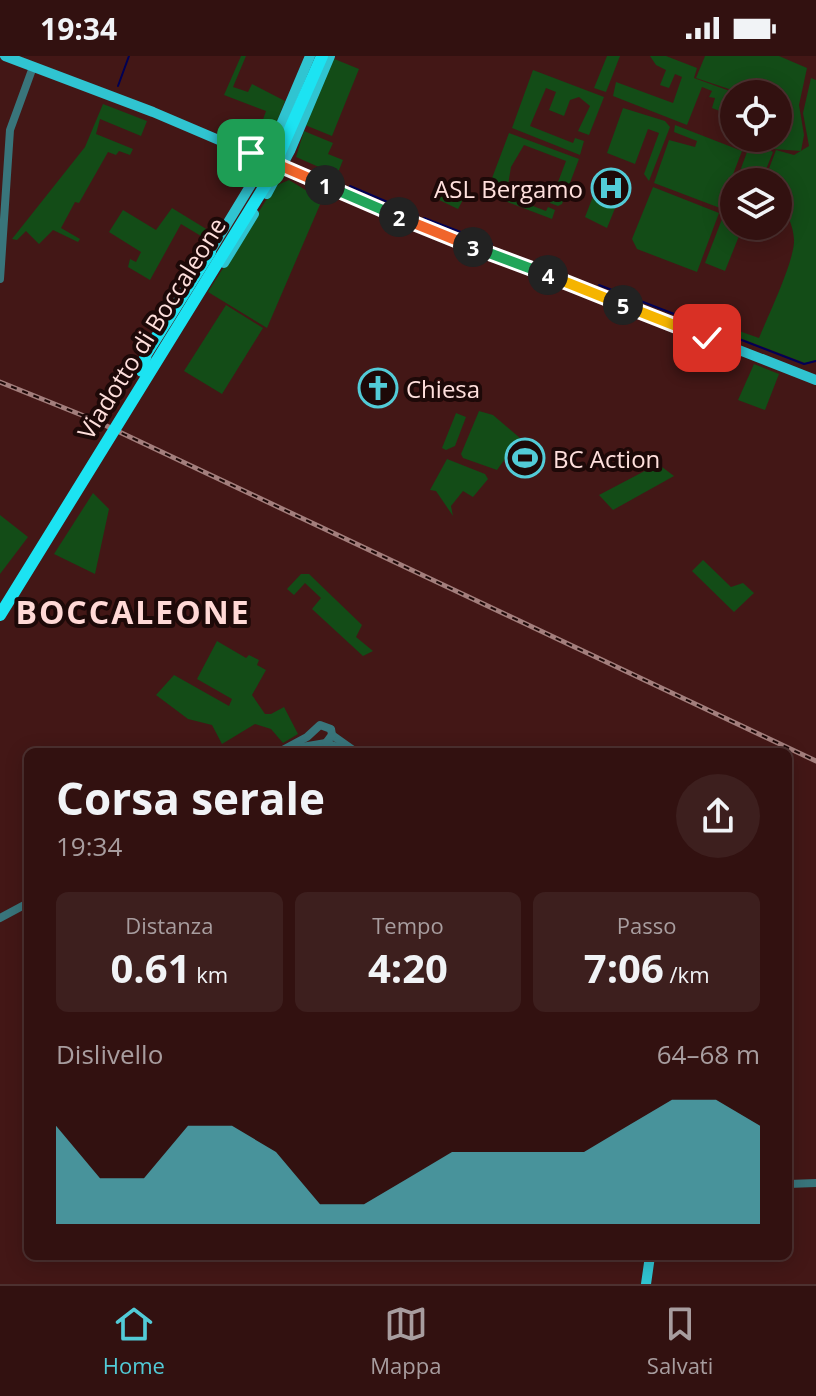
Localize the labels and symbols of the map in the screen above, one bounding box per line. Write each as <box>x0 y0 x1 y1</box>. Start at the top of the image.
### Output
pin <box>217 119 285 187</box>
pin: 1 <box>305 165 345 205</box>
hospital icon: ASL Bergamo <box>590 167 632 209</box>
place label: ASL Bergamo <box>434 172 583 205</box>
pin: 2 <box>379 197 419 237</box>
street label: Viadotto di Boccaleone <box>69 211 233 445</box>
pin: 3 <box>453 227 493 267</box>
pin: 4 <box>528 255 568 295</box>
pin: 5 <box>603 285 643 325</box>
pin <box>673 304 741 372</box>
church icon: Chiesa <box>357 367 399 409</box>
place label: Chiesa <box>406 372 480 405</box>
sports icon: BC Action <box>504 437 546 479</box>
place label: BC Action <box>553 442 660 475</box>
district label: BOCCALEONE <box>15 590 251 633</box>

